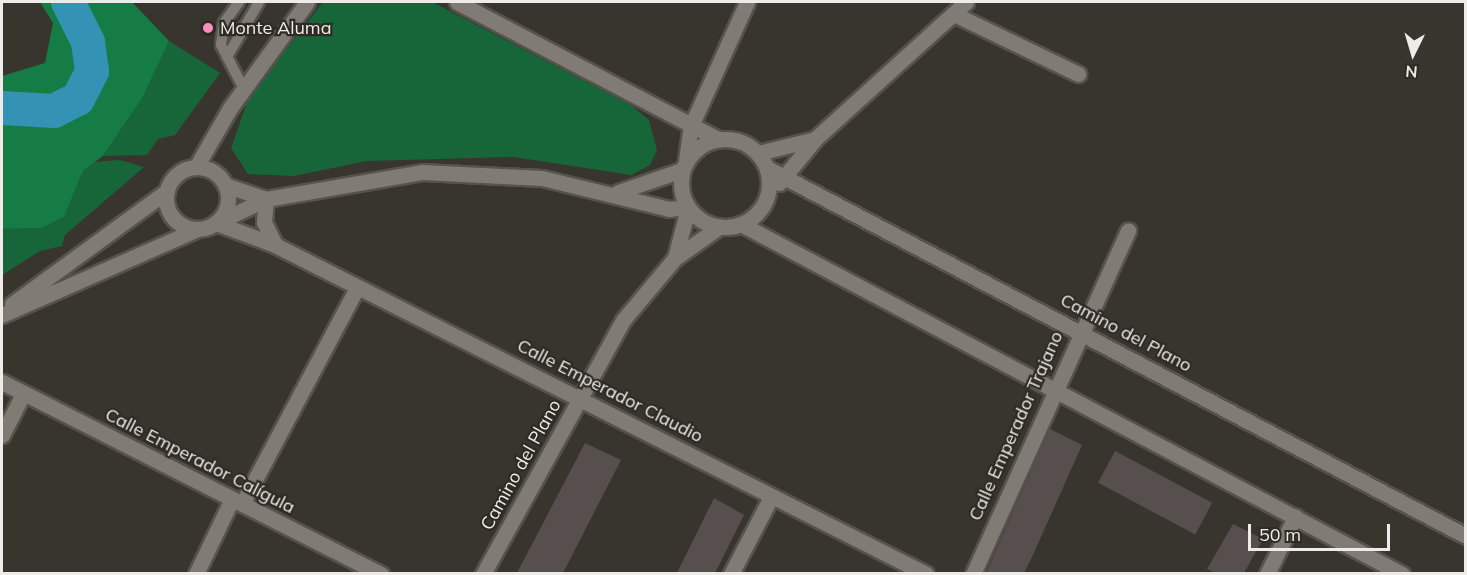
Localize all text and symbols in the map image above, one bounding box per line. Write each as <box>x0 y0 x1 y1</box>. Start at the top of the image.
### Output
place label: Monte Aluma <box>220 17 331 39</box>
marker: Monte Aluma <box>201 21 215 35</box>
north arrow <box>1383 24 1443 84</box>
text: N <box>1405 61 1418 82</box>
street label: Camino del Plano <box>1057 289 1195 377</box>
street label: Calle Emperador Trajano <box>964 328 1068 524</box>
street label: Calle Emperador Claudio <box>514 335 706 447</box>
street label: Camino del Plano <box>476 396 566 534</box>
street label: Calle Emperador Calígula <box>101 404 299 518</box>
scale bar <box>1251 512 1394 550</box>
text: 50 m <box>1259 523 1301 546</box>

